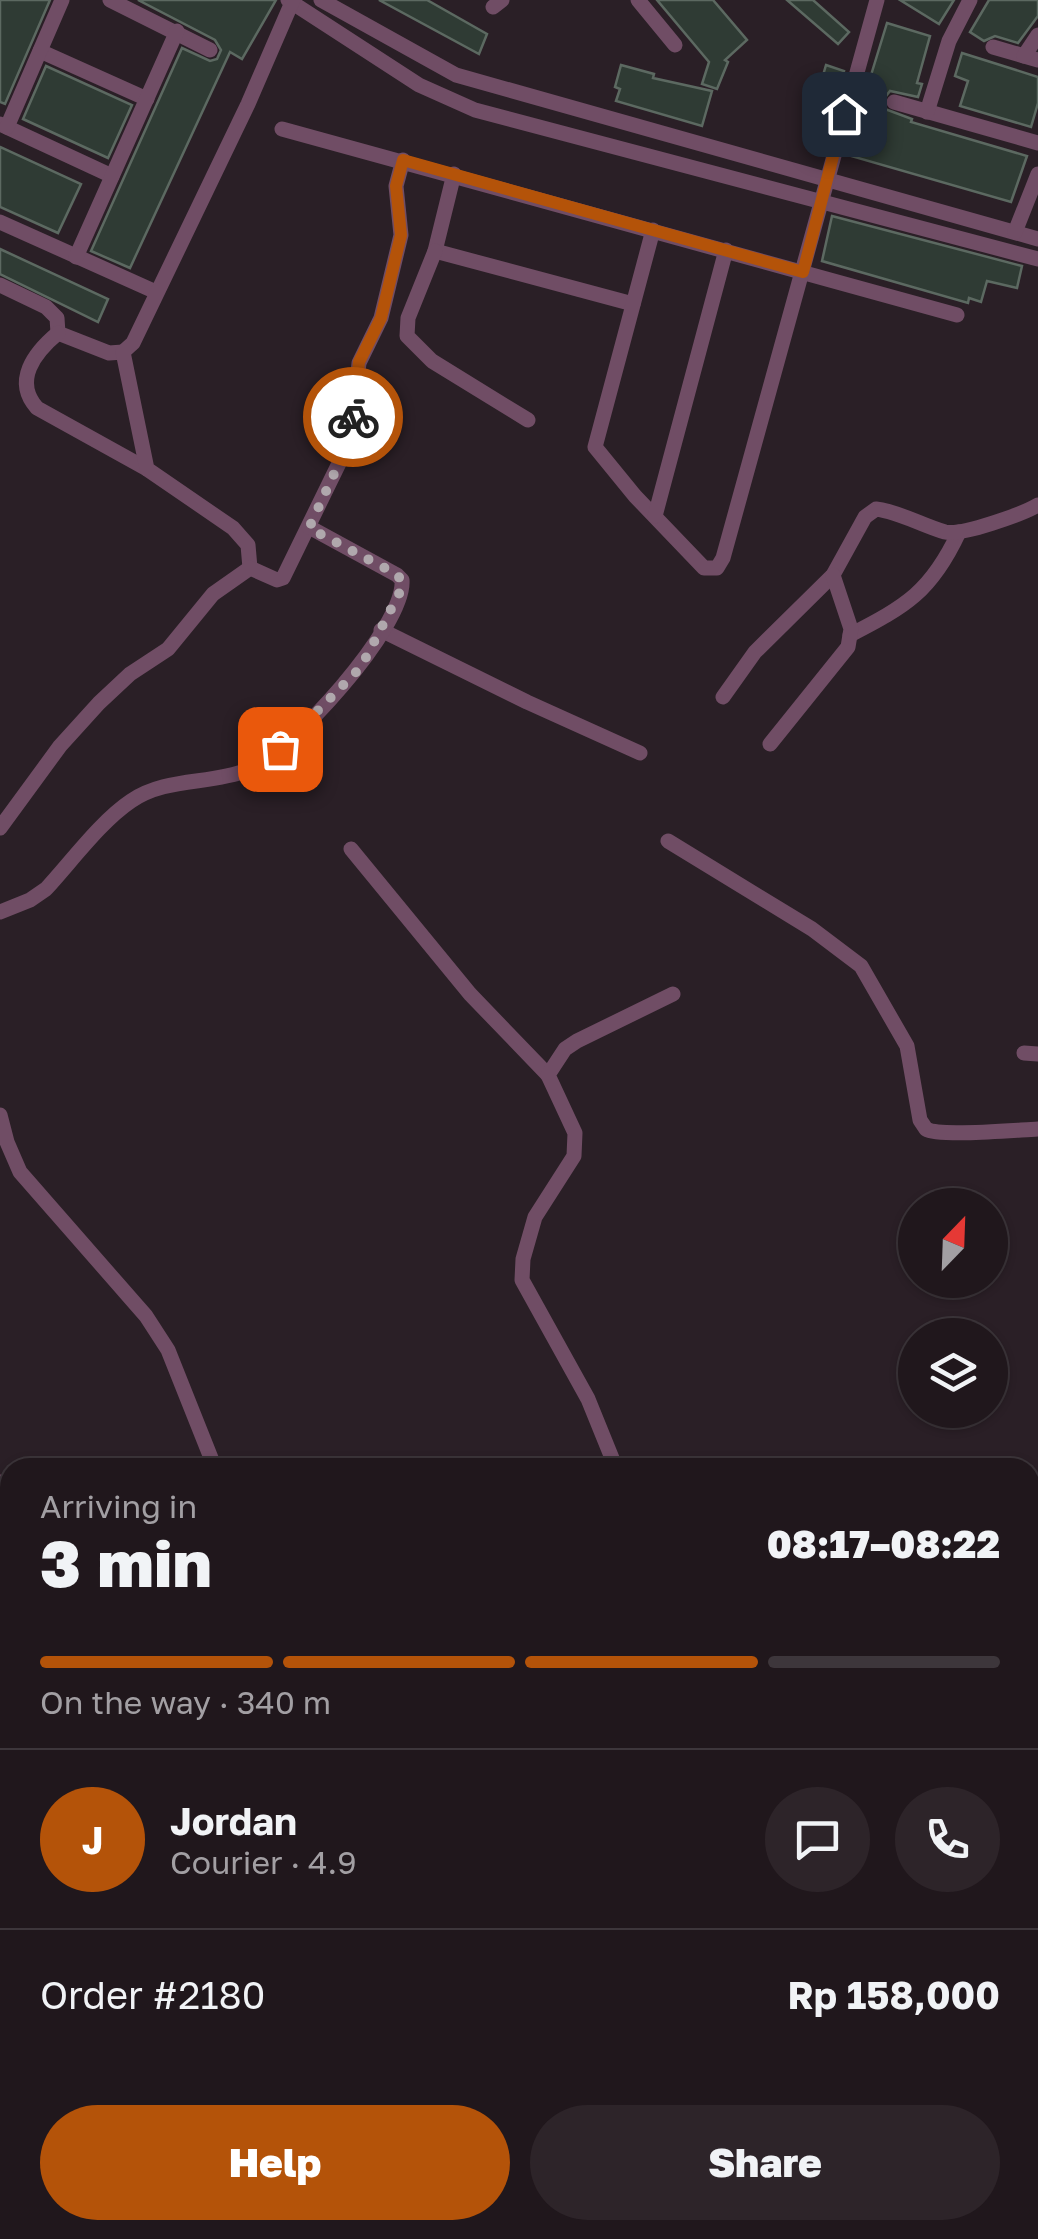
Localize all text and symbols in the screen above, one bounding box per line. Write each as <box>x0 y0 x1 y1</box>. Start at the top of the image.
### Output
pin <box>802 72 887 157</box>
icon: home <box>817 87 872 142</box>
courier <box>303 367 403 467</box>
icon: bike <box>326 390 381 445</box>
pin <box>238 707 323 792</box>
icon: bag <box>253 722 308 777</box>
north arrow <box>898 1188 1008 1298</box>
map controls <box>898 1188 1008 1428</box>
button: layers <box>898 1318 1008 1428</box>
text: Arriving in <box>40 1487 197 1525</box>
text: 08:17–08:22 <box>767 1521 1000 1566</box>
text: 3 min <box>40 1523 212 1601</box>
text: On the way · 340 m <box>40 1683 331 1721</box>
button: chat <box>765 1787 870 1892</box>
button: phone <box>895 1787 1000 1892</box>
text: Jordan <box>170 1798 297 1843</box>
text: J <box>82 1817 103 1862</box>
text: Courier · 4.9 <box>170 1843 357 1881</box>
text: Order #2180 <box>40 1972 265 2017</box>
text: Rp 158,000 <box>787 1972 1000 2017</box>
button: Help <box>40 2105 510 2220</box>
button: Share <box>530 2105 1000 2220</box>

